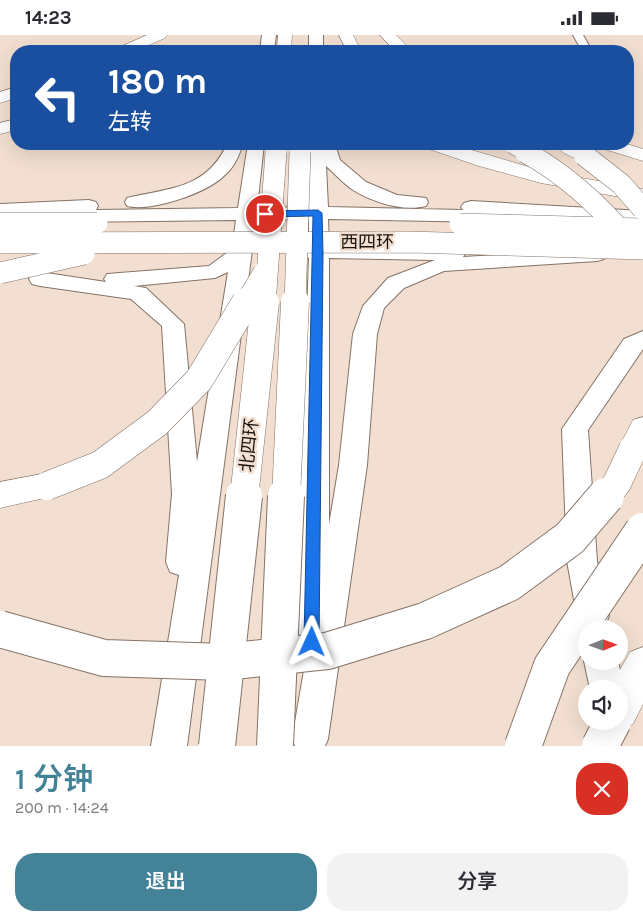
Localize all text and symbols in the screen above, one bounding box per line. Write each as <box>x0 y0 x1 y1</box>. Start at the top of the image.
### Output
text: 14:23 <box>25 7 72 29</box>
text: 180 m <box>108 61 207 102</box>
icon: left <box>25 65 90 130</box>
text: 左转 <box>108 109 152 135</box>
pin <box>244 193 286 235</box>
icon: arrive <box>251 200 279 228</box>
street label: 西四环 <box>340 231 394 253</box>
street label: 北四环 <box>235 417 263 473</box>
position arrow <box>285 615 337 667</box>
north arrow <box>578 620 628 670</box>
map controls <box>578 620 628 730</box>
button: sound <box>578 680 628 730</box>
text: 1 分钟 <box>15 761 93 797</box>
button: close <box>576 763 628 815</box>
text: 200 m · 14:24 <box>15 798 109 817</box>
button: 退出 <box>15 853 317 911</box>
button: 分享 <box>327 853 628 911</box>

